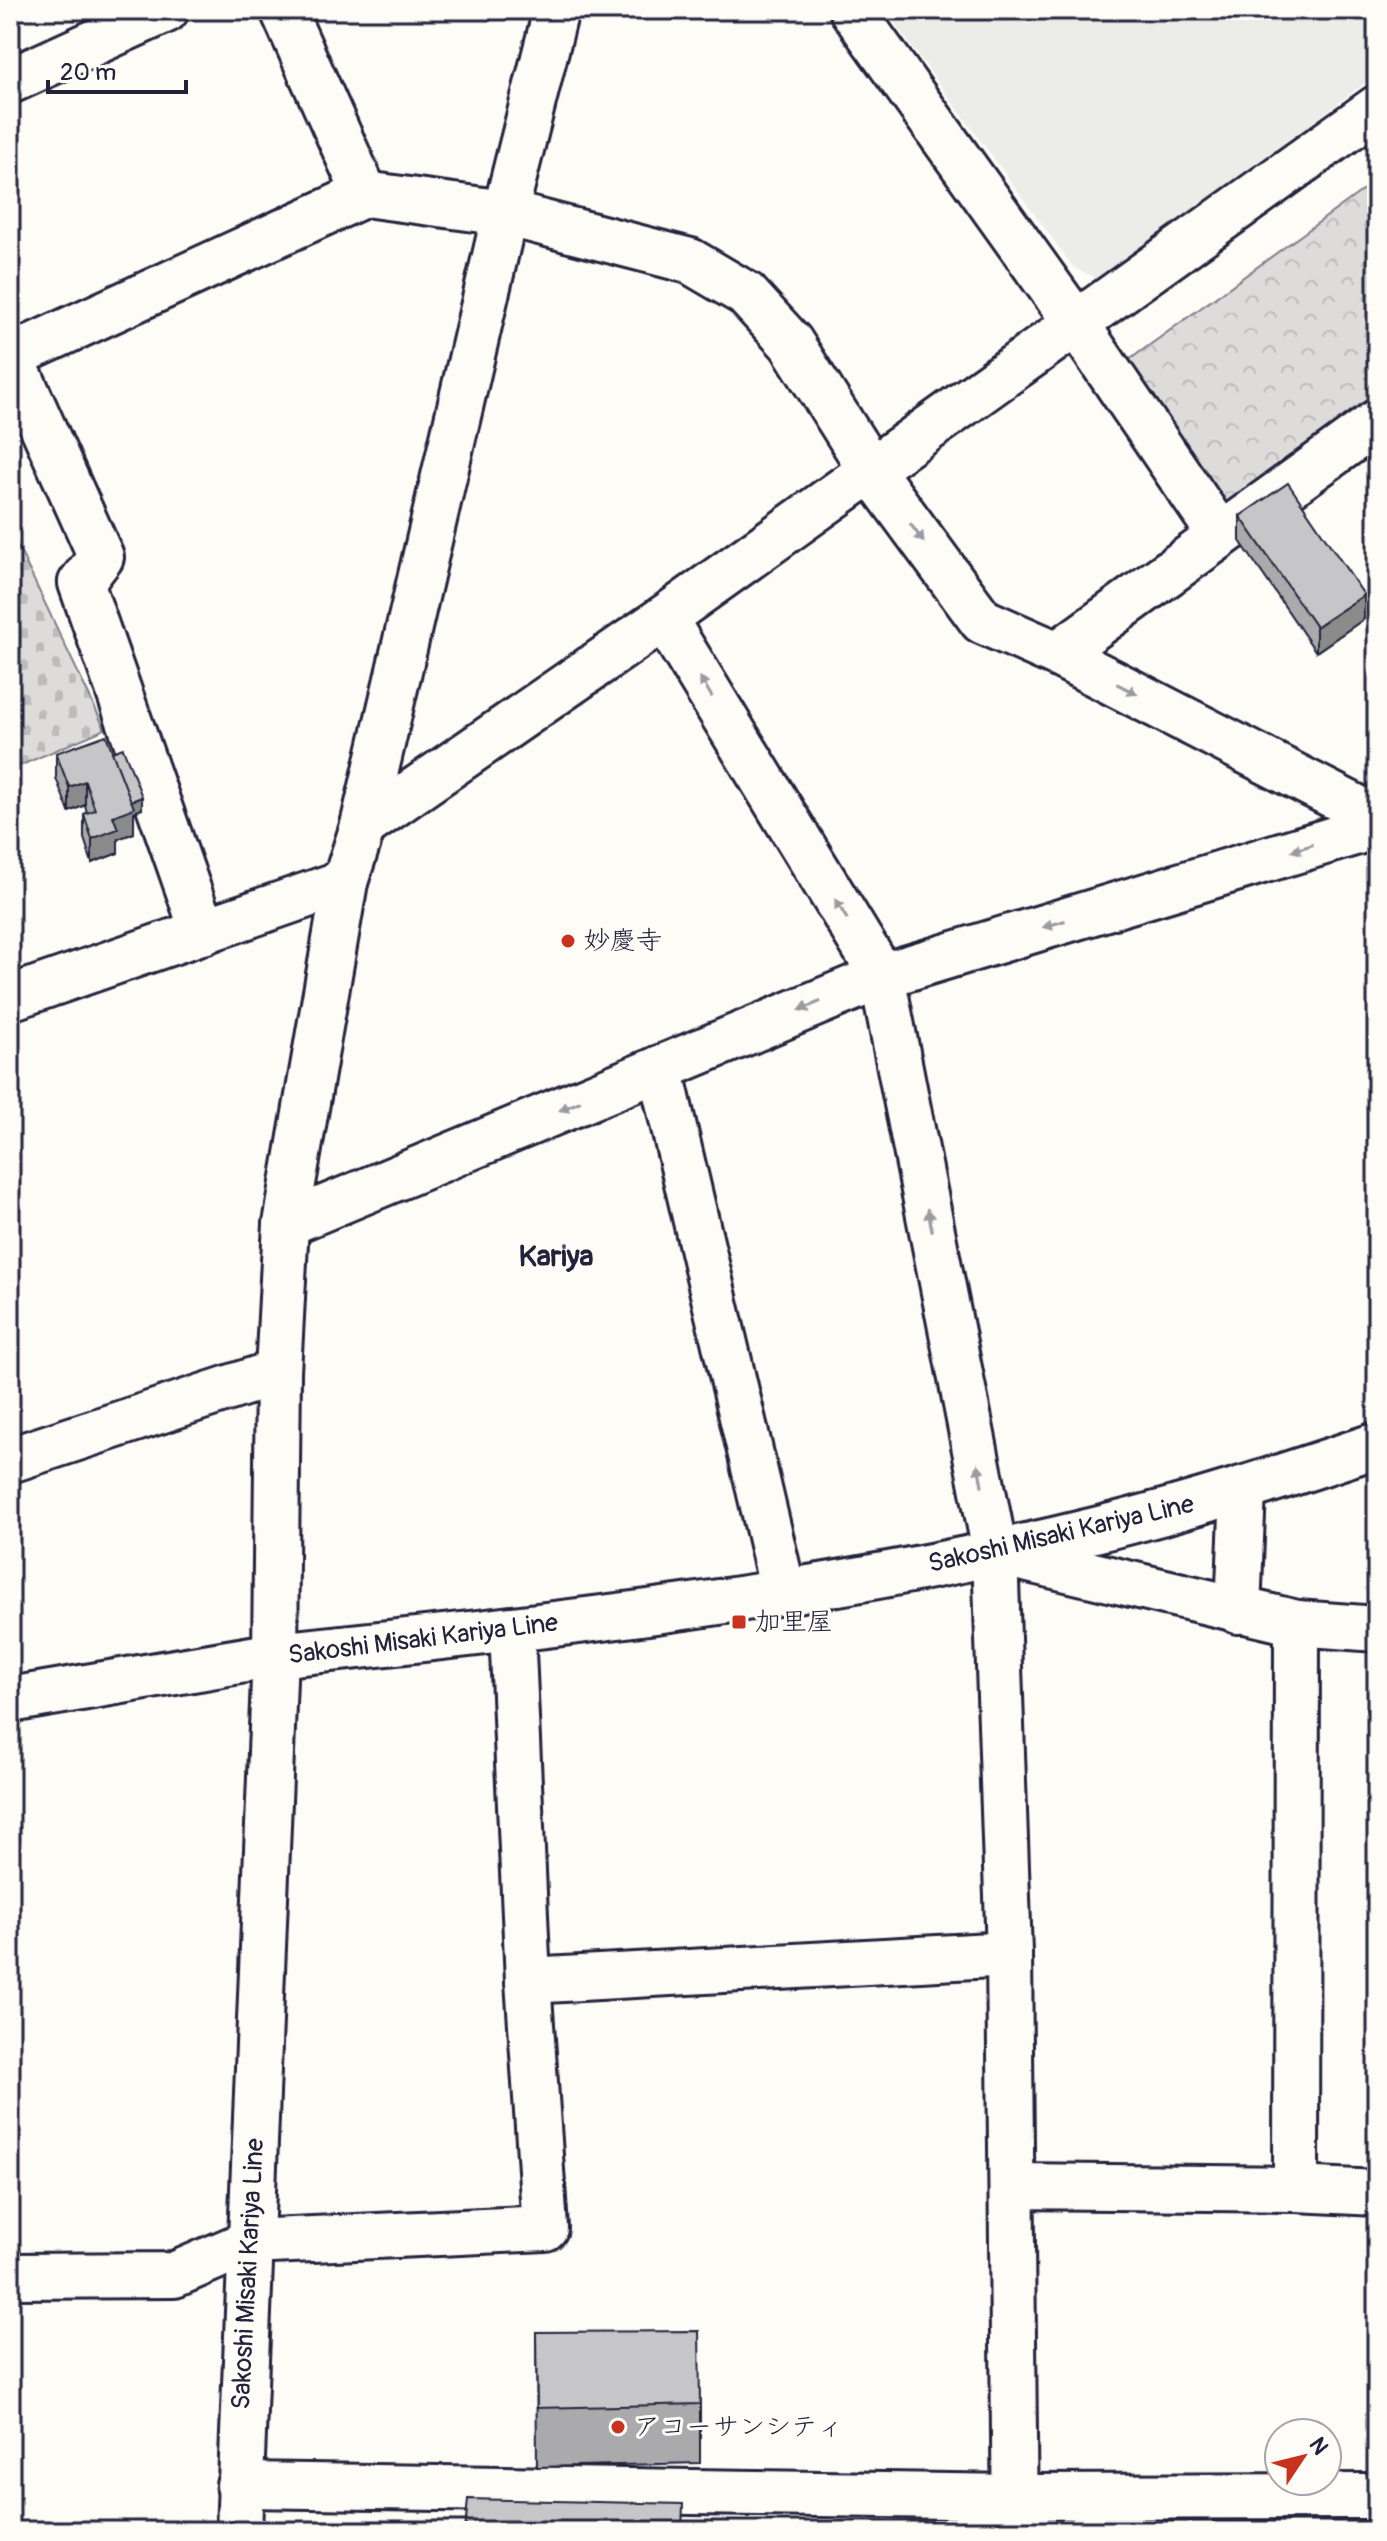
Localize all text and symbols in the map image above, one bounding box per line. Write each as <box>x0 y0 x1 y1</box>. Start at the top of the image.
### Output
scale bar <box>48 44 186 94</box>
text: 20 m <box>60 58 116 87</box>
one-way arrow <box>909 523 925 543</box>
one-way arrow <box>700 676 714 698</box>
one-way arrow <box>1115 683 1138 696</box>
one-way arrow <box>1290 842 1314 855</box>
one-way arrow <box>834 898 848 920</box>
one-way arrow <box>1041 918 1065 931</box>
place label: 妙慶寺 <box>584 925 662 957</box>
marker: 妙慶寺 <box>559 932 577 950</box>
one-way arrow <box>798 999 821 1012</box>
one-way arrow <box>558 1099 581 1112</box>
one-way arrow <box>923 1207 935 1232</box>
district label: Kariya <box>519 1238 593 1275</box>
one-way arrow <box>973 1463 985 1488</box>
street label: Sakoshi Misaki Kariya Line <box>925 1488 1197 1580</box>
place label: 加里屋 <box>755 1606 833 1638</box>
street label: Sakoshi Misaki Kariya Line <box>286 1607 560 1671</box>
marker: 加里屋 <box>730 1613 748 1631</box>
street label: Sakoshi Misaki Kariya Line <box>225 2137 271 2410</box>
place label: アコーサンシティ <box>634 2411 843 2443</box>
north arrow <box>1263 2417 1343 2497</box>
marker: アコーサンシティ <box>609 2418 627 2436</box>
text: N <box>1303 2432 1334 2460</box>

